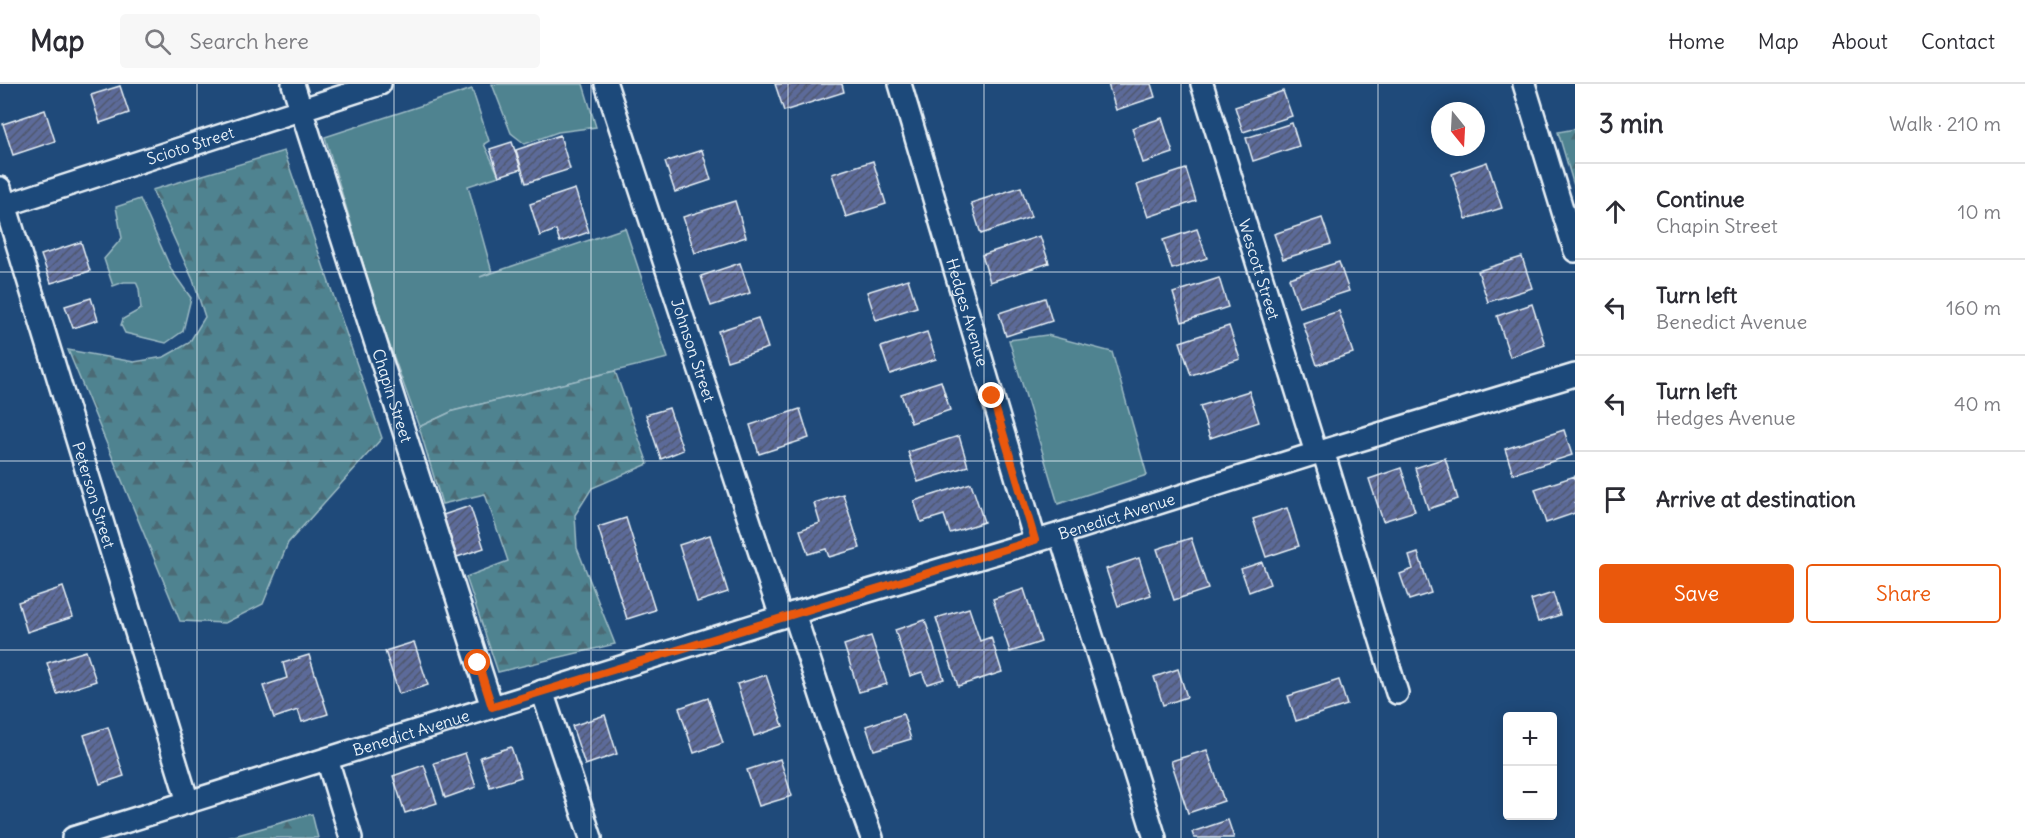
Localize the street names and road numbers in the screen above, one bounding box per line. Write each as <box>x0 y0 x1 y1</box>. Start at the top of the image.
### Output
street label: Scioto Street <box>144 122 237 169</box>
street label: Wescott Street <box>1234 217 1284 323</box>
street label: Hedges Avenue <box>942 256 993 369</box>
street label: Johnson Street <box>667 296 720 405</box>
street label: Chapin Street <box>368 346 417 446</box>
street label: Peterson Street <box>68 439 120 551</box>
street label: Benedict Avenue <box>1056 488 1177 544</box>
street label: Benedict Avenue <box>350 705 472 760</box>

